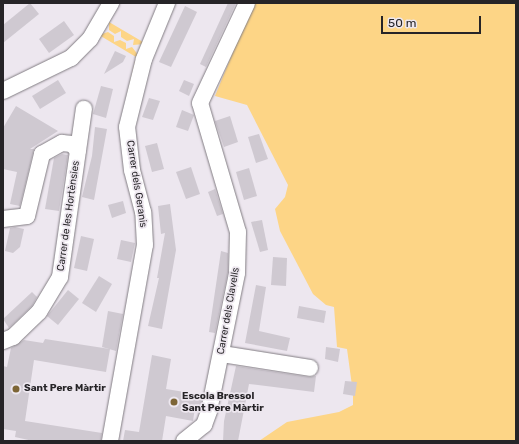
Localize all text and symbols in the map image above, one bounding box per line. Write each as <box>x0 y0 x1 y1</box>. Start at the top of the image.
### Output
scale bar <box>383 8 483 34</box>
text: 50 m <box>388 16 416 30</box>
street label: Carrer dels Geranis <box>123 139 149 229</box>
street label: Carrer de les Hortènsies <box>55 160 83 272</box>
street label: Carrer dels Clavells <box>215 266 243 356</box>
place label: Sant Pere Màrtir <box>24 383 106 395</box>
marker: Sant Pere Màrtir <box>11 384 21 394</box>
place label: Escola Bressol Sant Pere Màrtir <box>182 390 264 414</box>
marker: Escola Bressol Sant Pere Màrtir <box>169 397 179 407</box>

